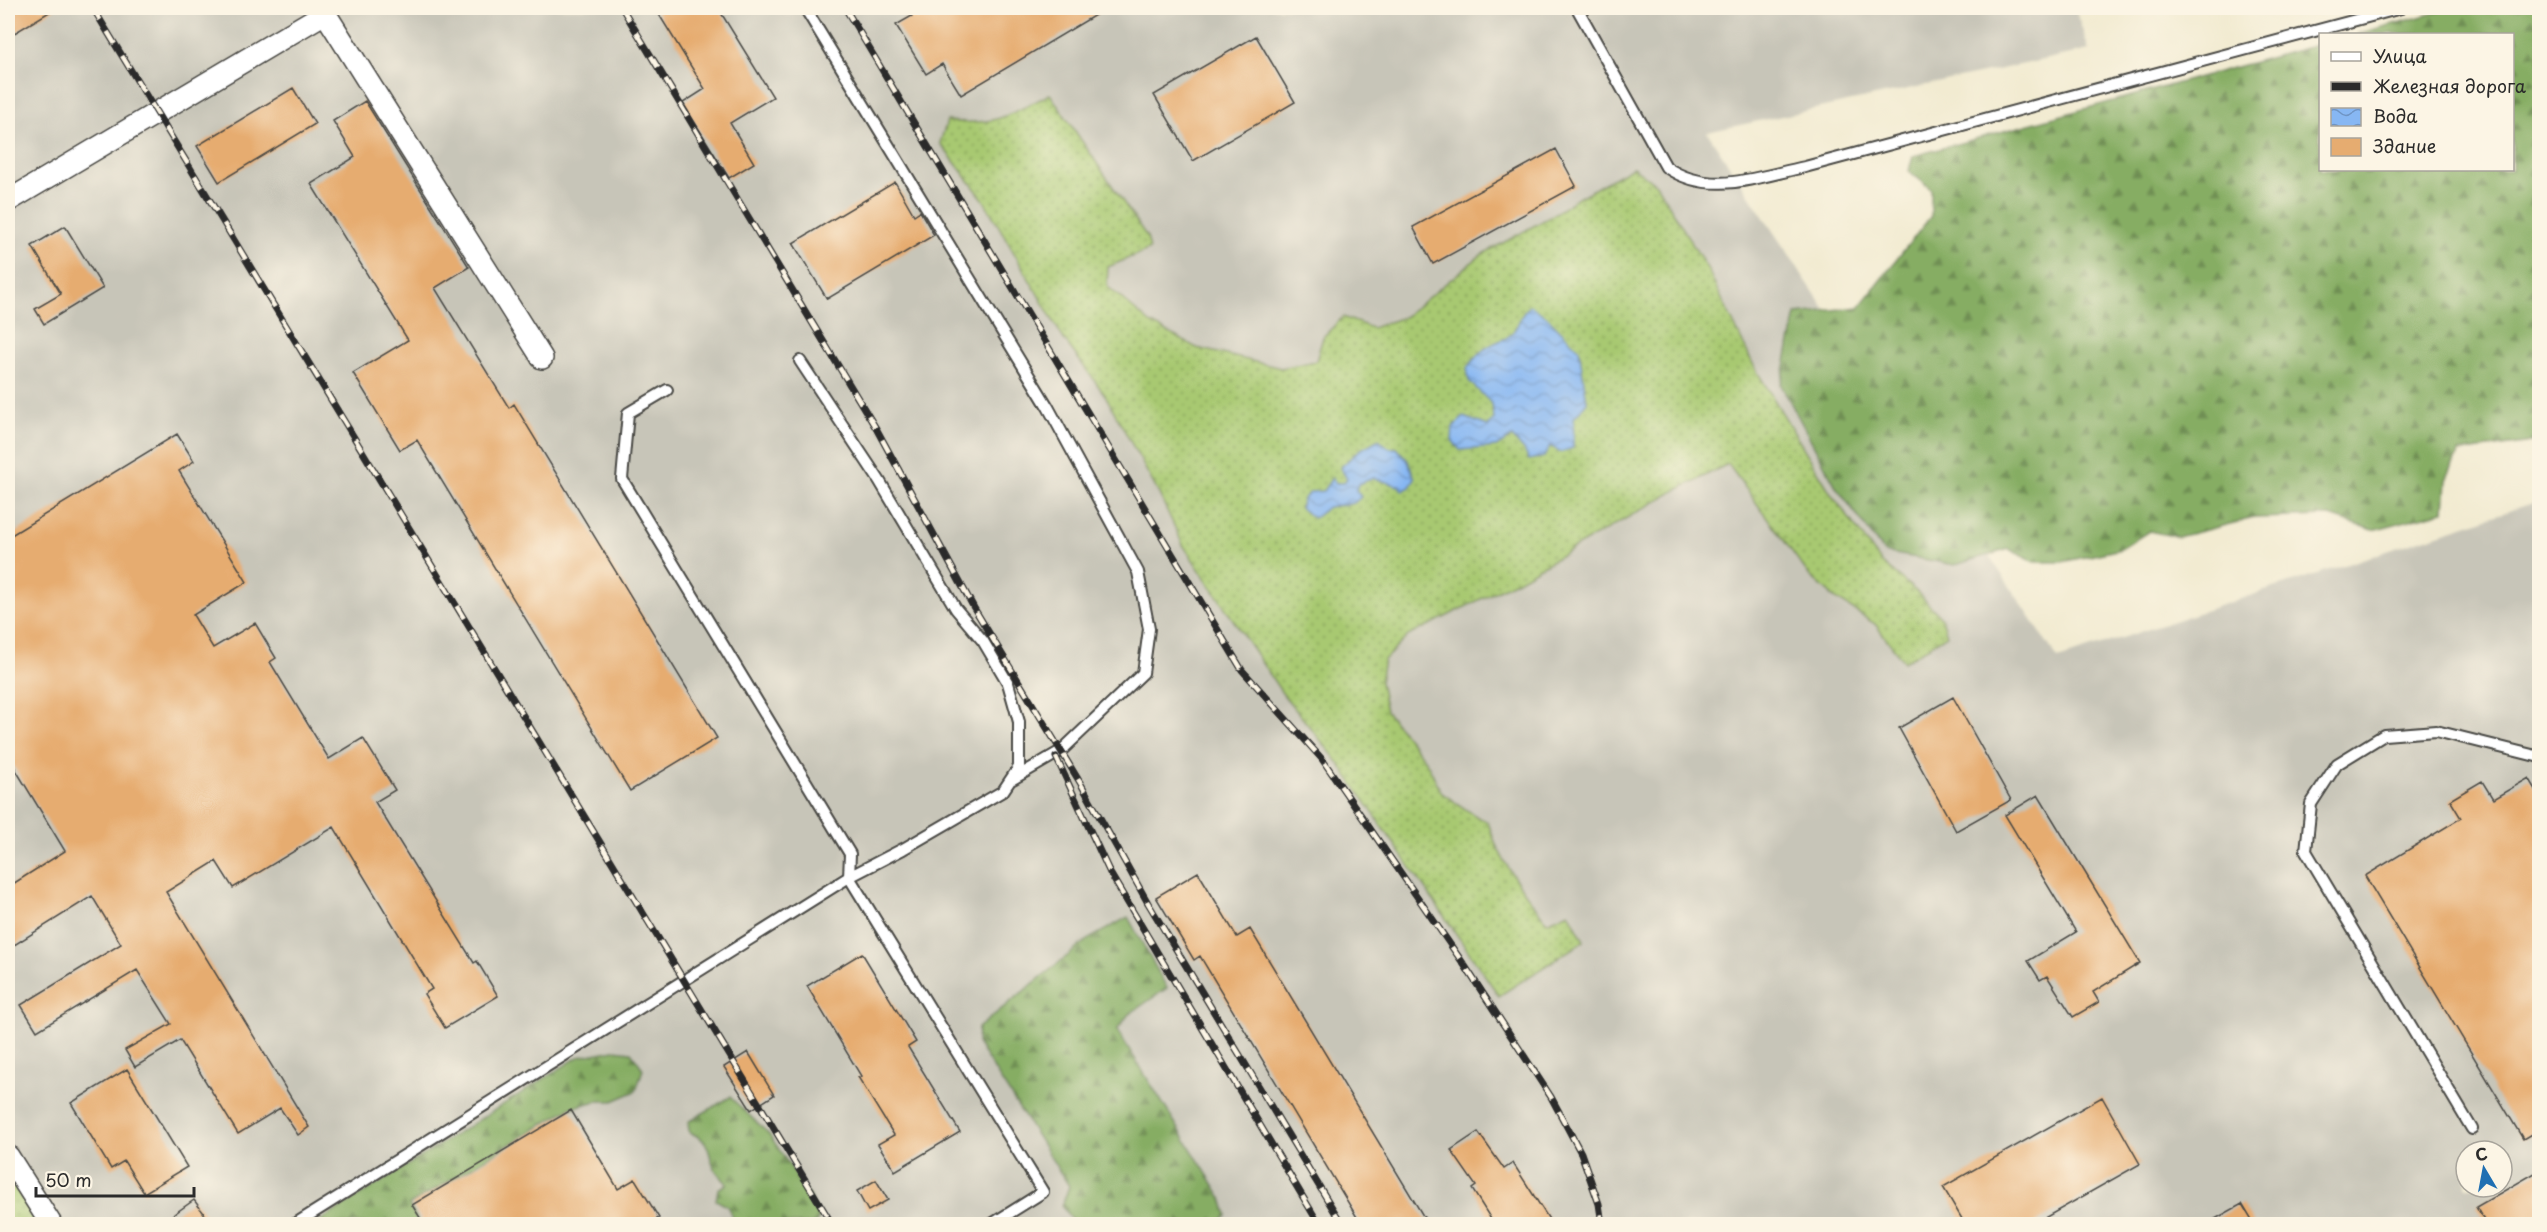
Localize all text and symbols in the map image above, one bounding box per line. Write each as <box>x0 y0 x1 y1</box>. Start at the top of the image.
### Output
legend <box>2319 33 2514 171</box>
text: Улица <box>2373 42 2427 69</box>
text: Железная дорога <box>2373 72 2527 99</box>
text: Вода <box>2373 102 2418 129</box>
text: Здание <box>2373 132 2436 159</box>
north arrow <box>2454 1139 2514 1199</box>
text: С <box>2473 1140 2489 1166</box>
scale bar <box>36 1160 194 1198</box>
text: 50 m <box>45 1166 92 1193</box>

